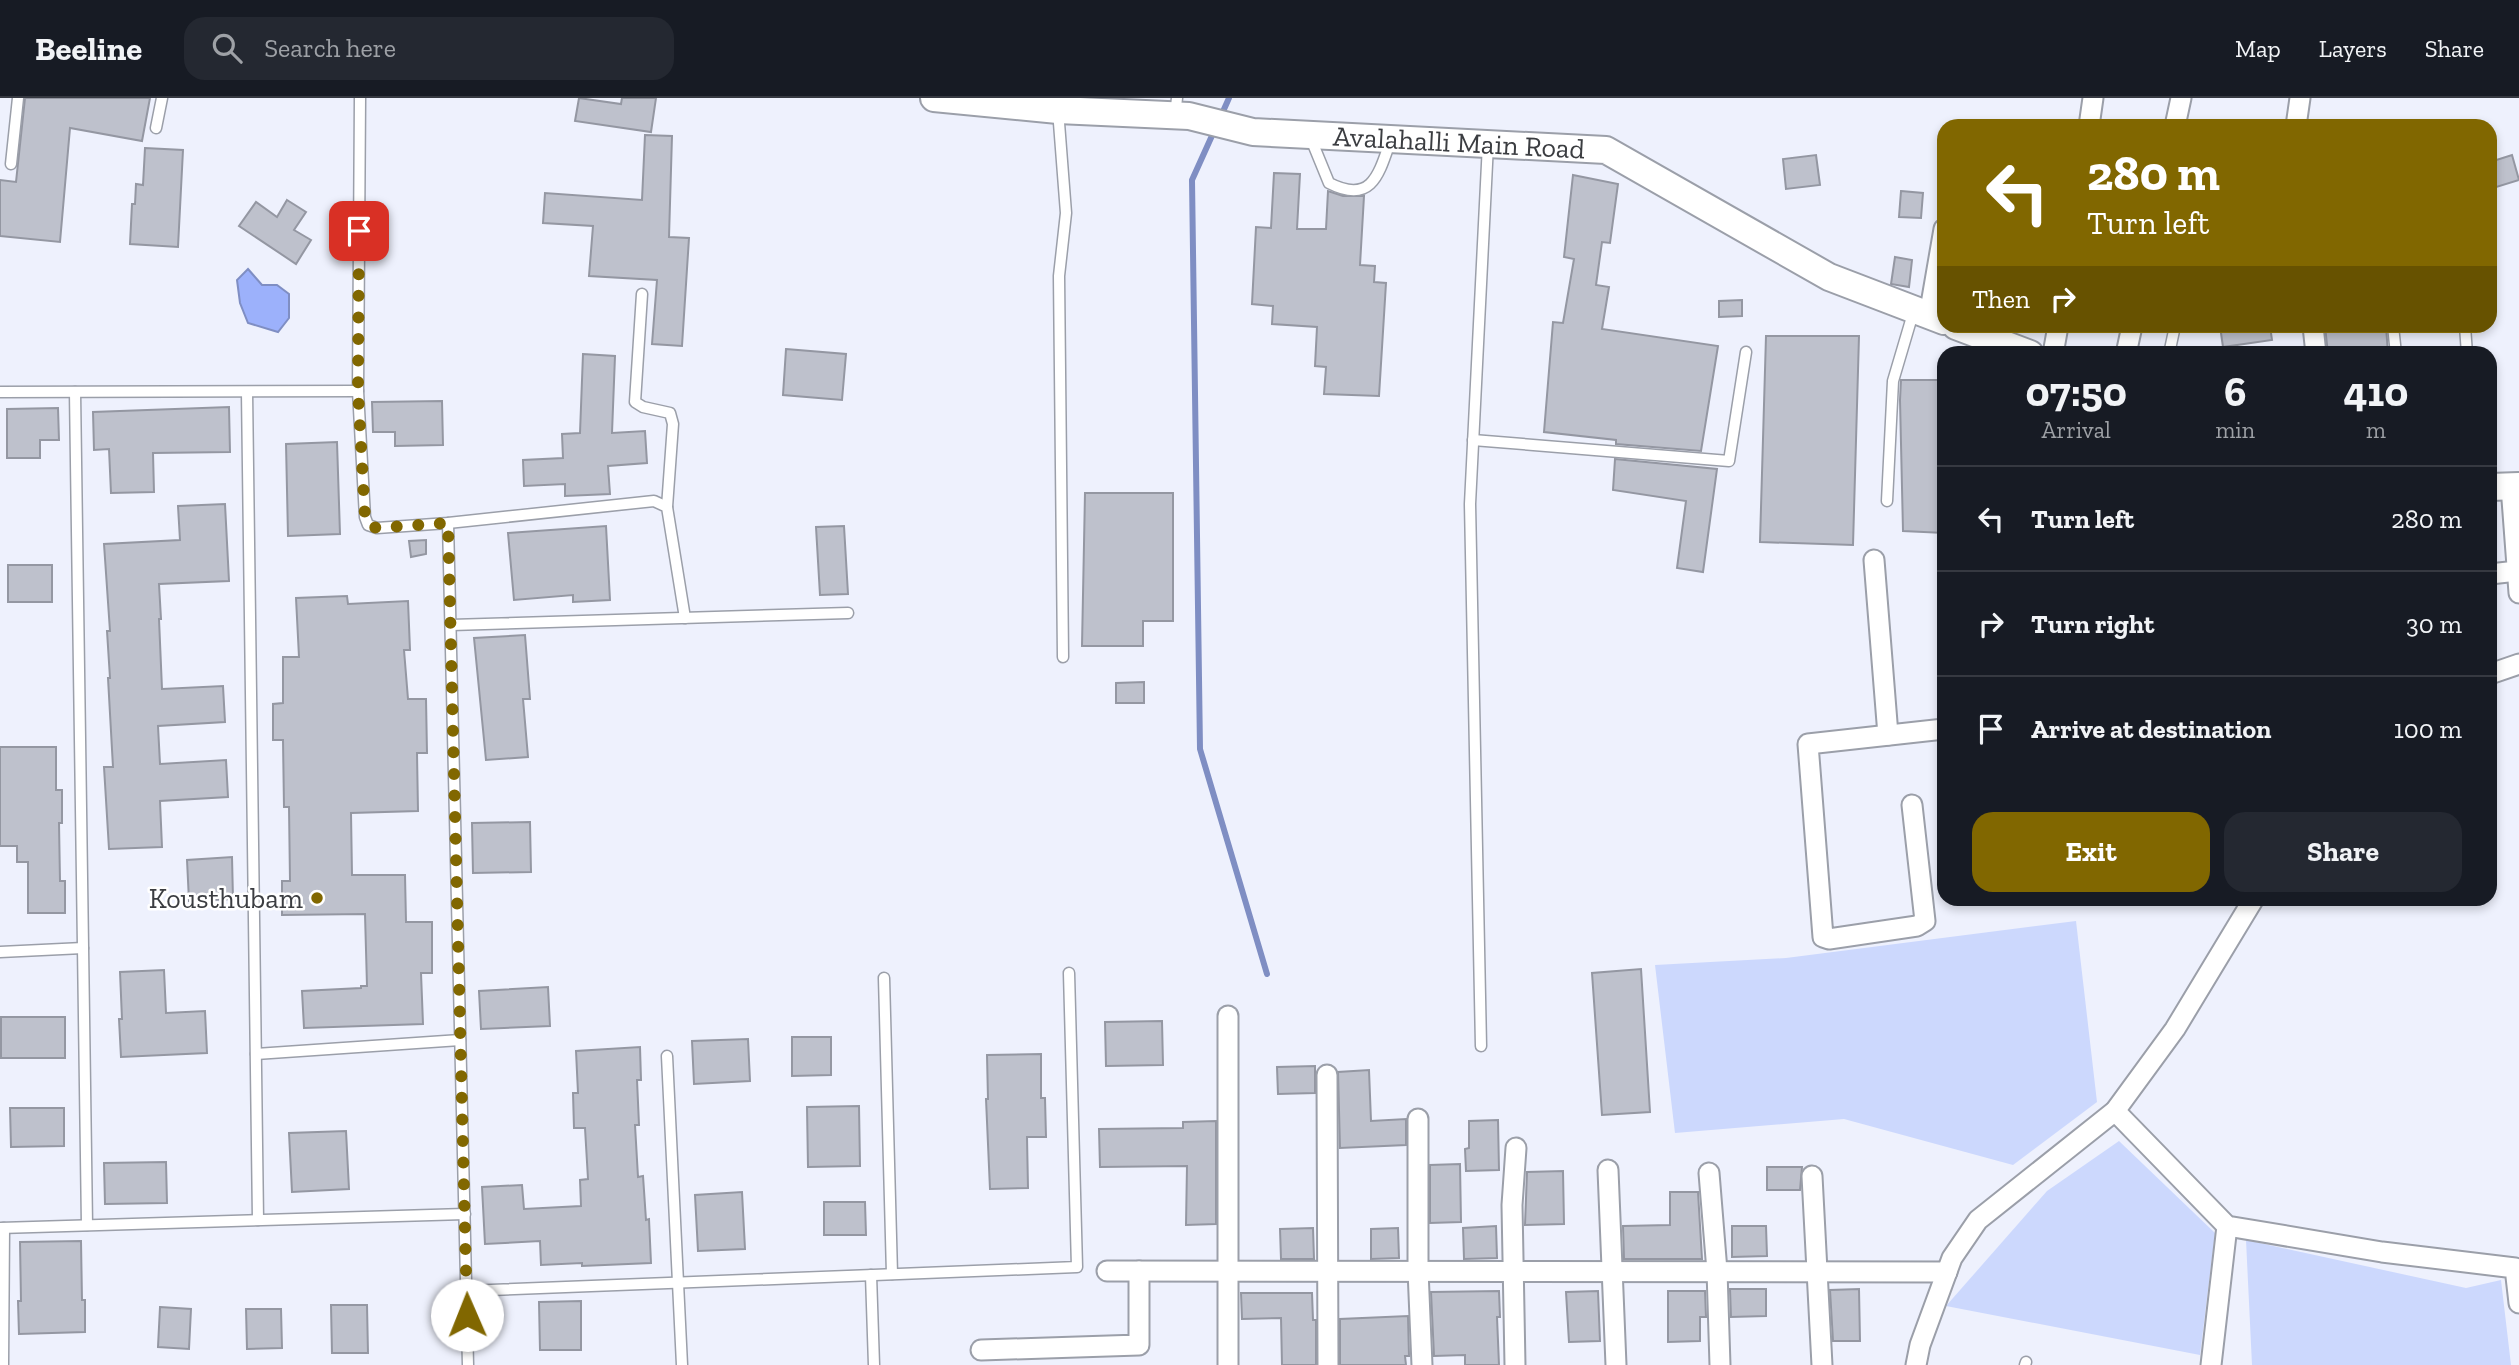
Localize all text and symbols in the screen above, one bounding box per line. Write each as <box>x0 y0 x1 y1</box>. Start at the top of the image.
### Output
search box <box>184 17 674 80</box>
text: Beeline <box>35 29 142 68</box>
icon: search <box>208 29 246 67</box>
text: Search here <box>264 32 396 64</box>
text: Map <box>2235 34 2281 63</box>
text: Layers <box>2319 34 2387 63</box>
text: Share <box>2425 34 2484 63</box>
street label: Avalahalli Main Road <box>1332 119 1586 166</box>
text: 280 m <box>2087 144 2220 203</box>
icon: left <box>1972 147 2063 238</box>
pin <box>329 201 389 261</box>
text: Turn left <box>2087 204 2209 242</box>
icon: arrive <box>340 212 378 250</box>
icon: right <box>2044 280 2082 318</box>
text: Then <box>1972 283 2030 315</box>
text: 07:50 <box>2025 366 2127 417</box>
text: 6 <box>2224 366 2246 417</box>
text: 410 <box>2343 366 2409 417</box>
text: Arrival <box>2042 416 2111 444</box>
text: min <box>2215 416 2255 444</box>
text: m <box>2366 416 2386 444</box>
icon: left <box>1972 500 2010 538</box>
text: Turn left <box>2031 503 2134 535</box>
text: 280 m <box>2391 503 2462 535</box>
icon: right <box>1972 605 2010 643</box>
text: Turn right <box>2031 608 2154 640</box>
text: 30 m <box>2406 608 2462 640</box>
icon: arrive <box>1972 710 2010 748</box>
text: Arrive at destination <box>2031 713 2271 745</box>
text: 100 m <box>2394 713 2462 745</box>
button: Exit <box>1972 812 2210 892</box>
button: Share <box>2224 812 2462 892</box>
place label: Kousthubam <box>149 882 303 915</box>
marker: Kousthubam <box>309 890 325 906</box>
position arrow <box>430 1278 504 1352</box>

